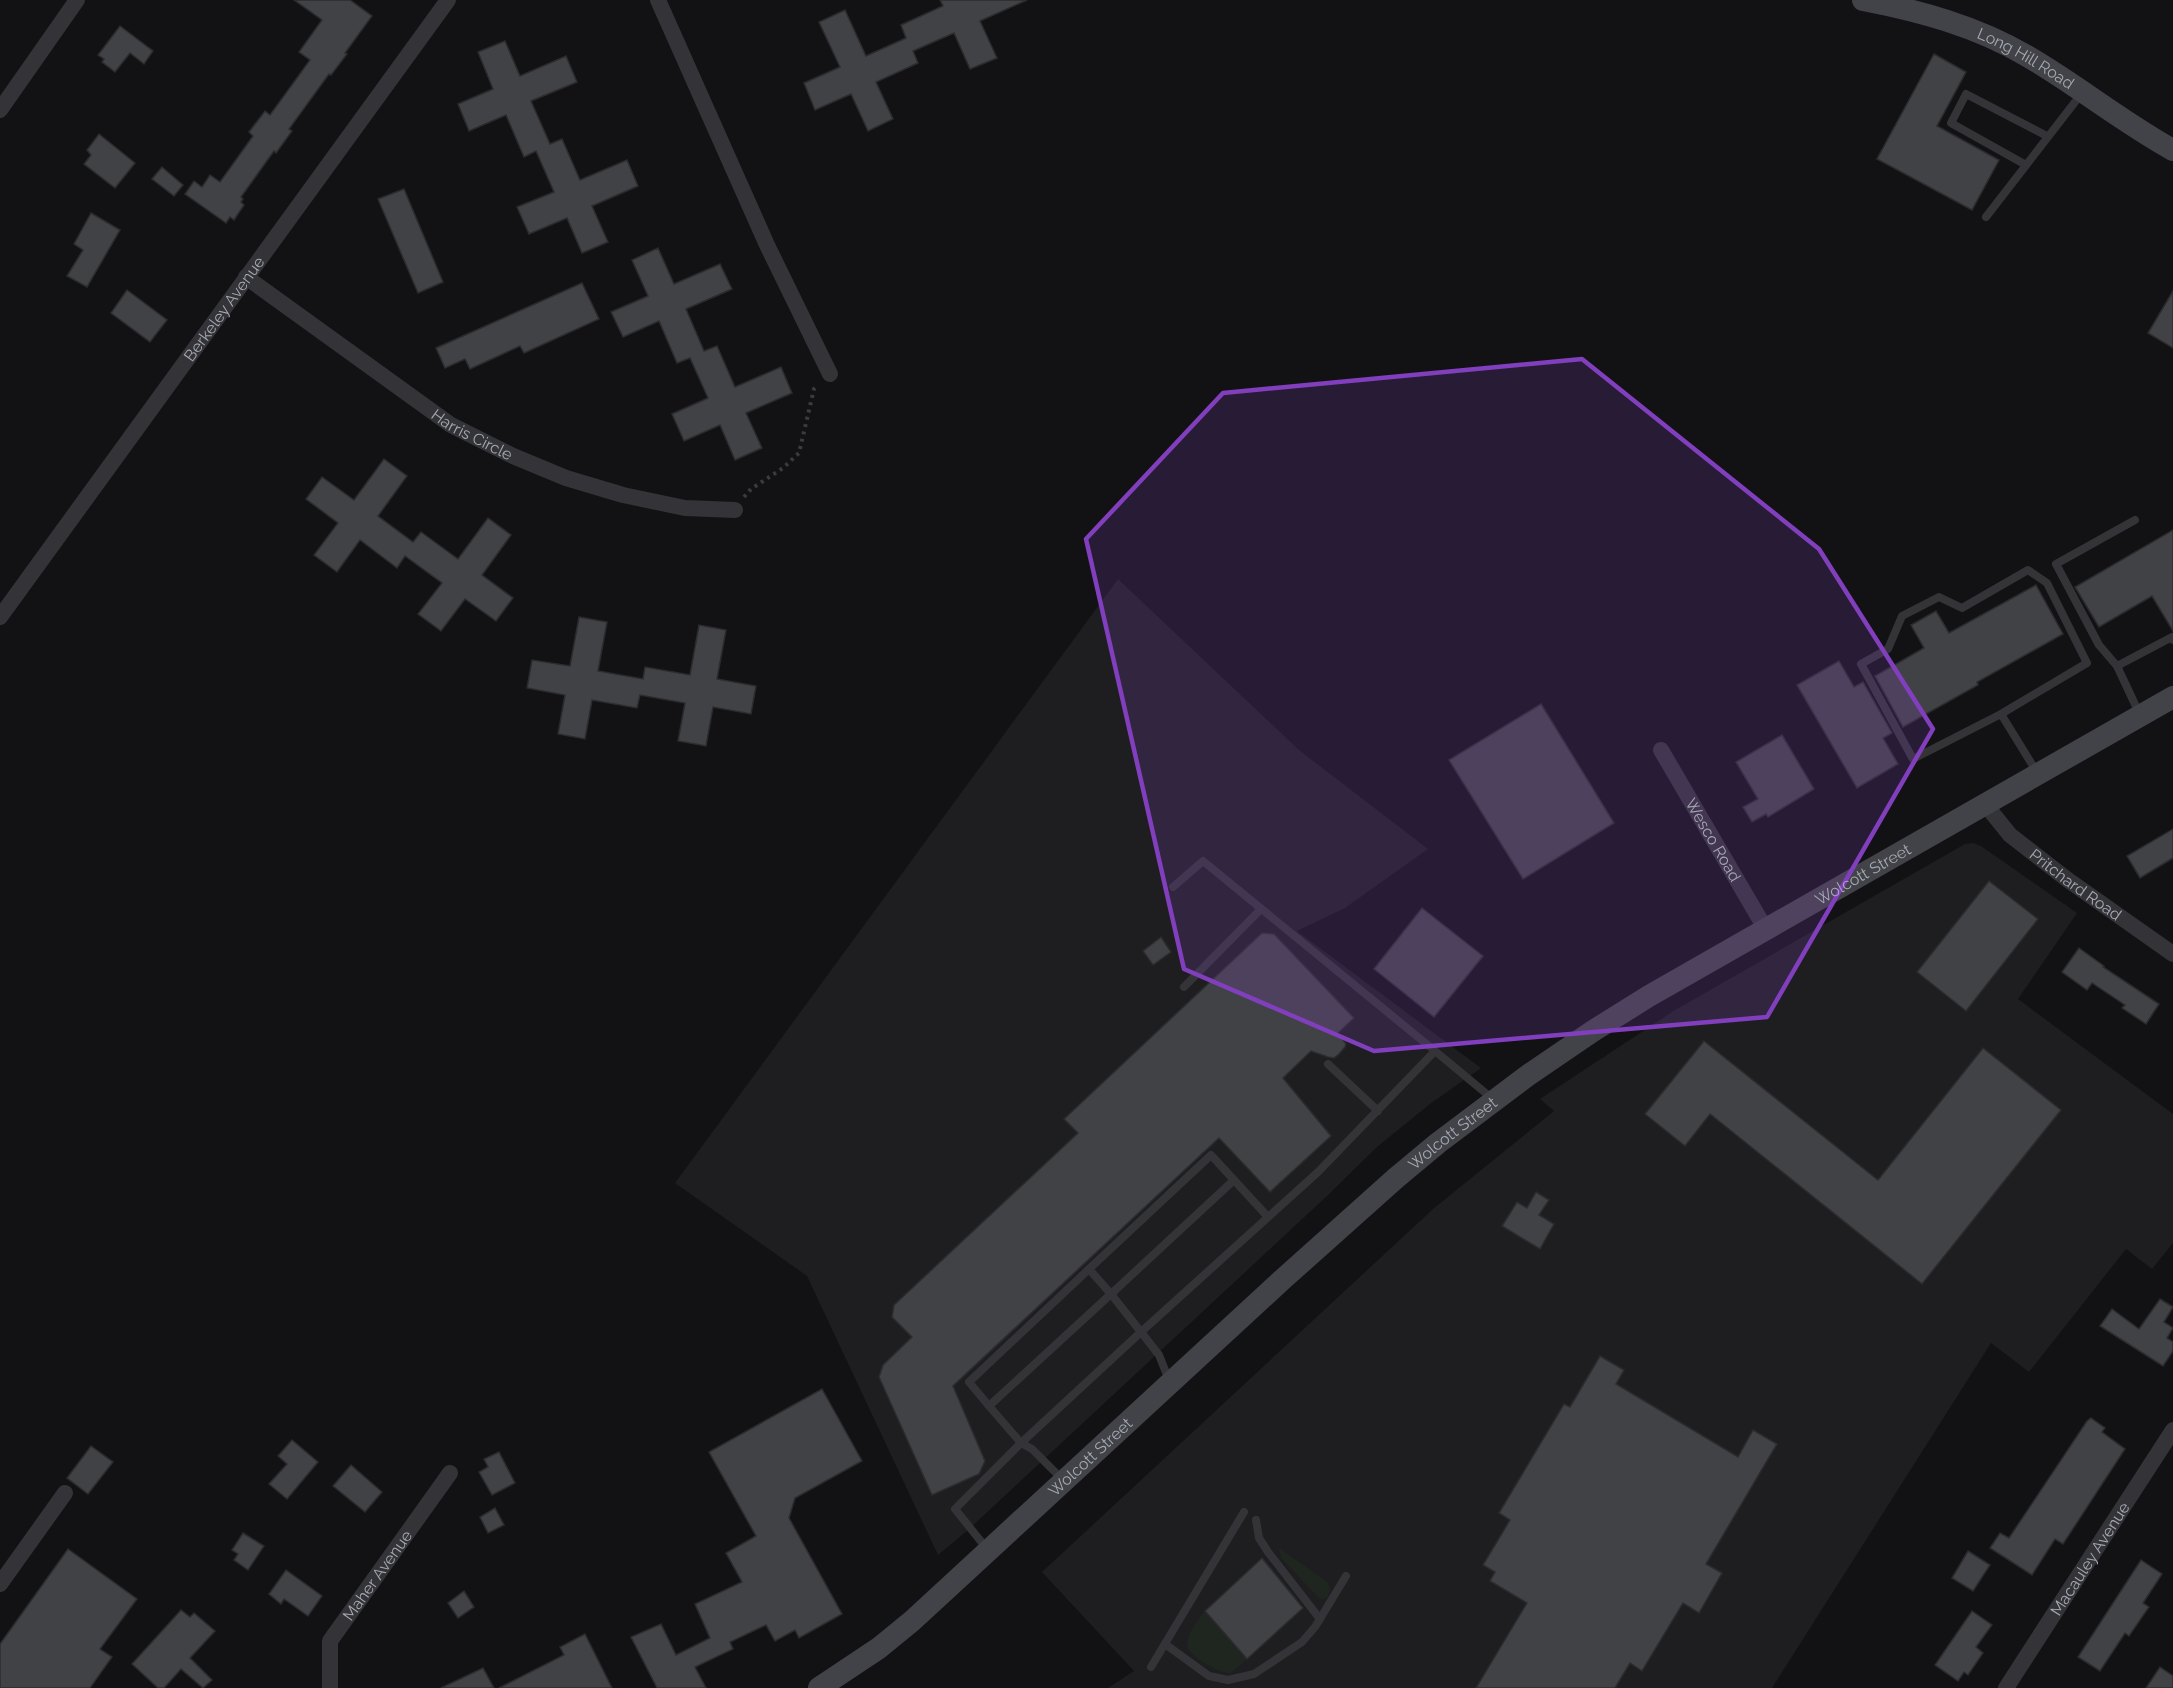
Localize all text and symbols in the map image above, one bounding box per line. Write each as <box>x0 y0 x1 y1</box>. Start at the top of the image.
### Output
street label: Long Hill Road <box>1975 23 2078 93</box>
street label: Berkeley Avenue <box>180 253 268 365</box>
street label: Harris Circle <box>428 405 516 464</box>
street label: Wesco Road <box>1682 795 1745 885</box>
street label: Wolcott Street <box>1812 839 1914 909</box>
street label: Pritchard Road <box>2026 844 2125 924</box>
street label: Wolcott Street <box>1404 1092 1501 1173</box>
street label: Wolcott Street <box>1044 1413 1136 1500</box>
street label: Macauley Avenue <box>2046 1498 2133 1619</box>
street label: Maher Avenue <box>338 1526 416 1624</box>

